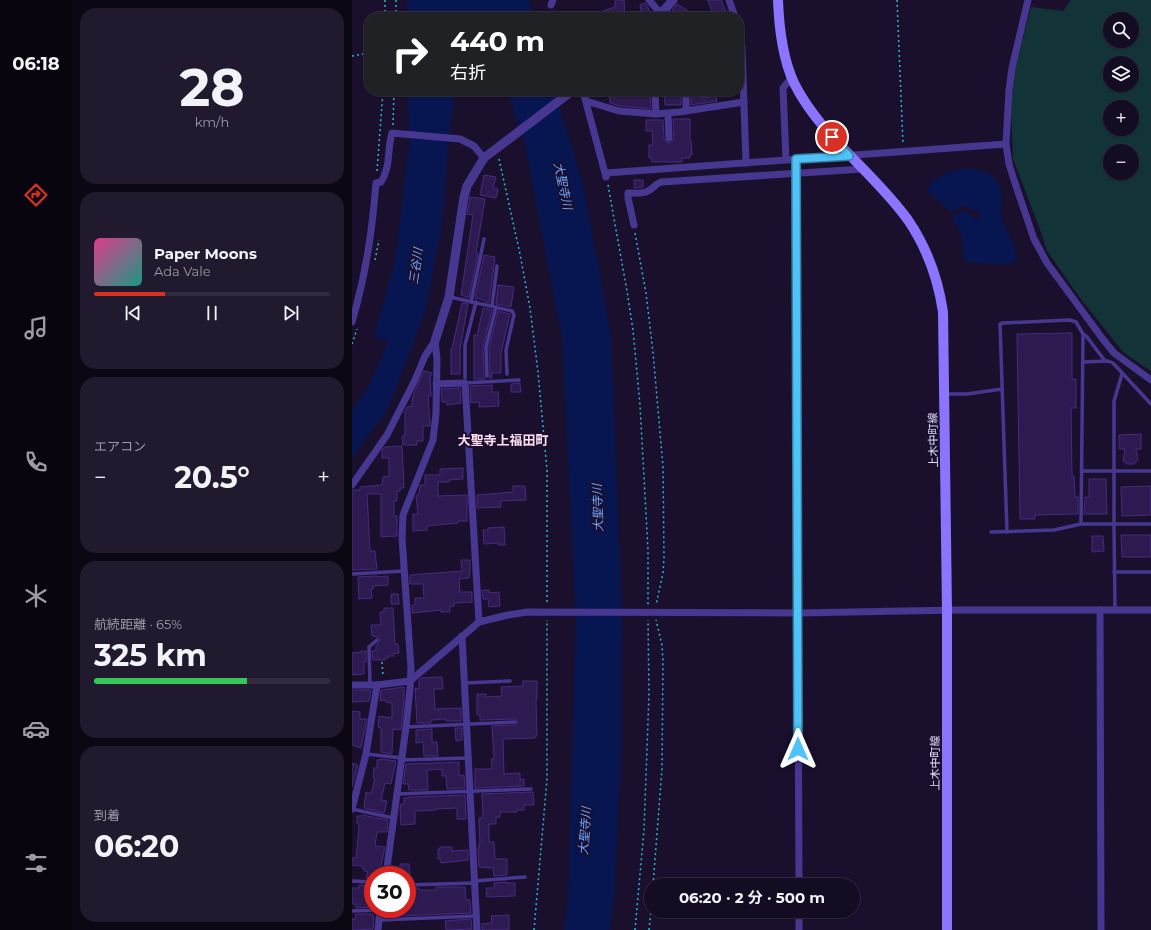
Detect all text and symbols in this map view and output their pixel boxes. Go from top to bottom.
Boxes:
map controls [1103,12,1139,180]
button: search [1103,12,1139,48]
text: 440 m [450,24,545,58]
icon: right [384,28,436,80]
text: 06:18 [12,53,60,75]
text: 28 [179,56,245,119]
button: layers [1103,56,1139,92]
text: 右折 [450,62,486,84]
button: + [1103,100,1139,136]
text: km/h [195,114,229,130]
pin [815,120,849,154]
icon: arrive [821,126,843,148]
button: − [1103,144,1139,180]
water label: 大聖寺川 [551,161,576,213]
icon: directions [22,181,50,209]
text: Paper Moons [154,244,257,263]
water label: 三谷川 [406,245,426,285]
text: Ada Vale [154,263,211,279]
icon: previous [122,302,144,324]
icon: pause [201,302,223,324]
icon: next [280,302,302,324]
icon: music [22,314,50,342]
street label: 上木中町線 [926,412,940,468]
district label: 大聖寺上福田町 [457,432,549,448]
text: エアコン [94,438,146,454]
icon: phone [22,448,50,476]
text: 20.5° [174,459,250,496]
text: − [94,464,107,491]
text: + [317,464,330,491]
water label: 大聖寺川 [589,482,606,532]
icon: climate [22,582,50,610]
text: 航続距離 · 65% [94,616,182,632]
text: 325 km [94,637,207,674]
icon: car [22,715,50,743]
position arrow [777,728,819,770]
street label: 上木中町線 [928,736,942,791]
water label: 大聖寺川 [575,805,594,855]
text: 到着 [94,807,120,823]
text: 06:20 [94,828,179,865]
icon: filters [22,849,50,877]
speed limit sign: 30 [364,866,416,918]
text: 06:20 · 2 分 · 500 m [679,888,825,907]

